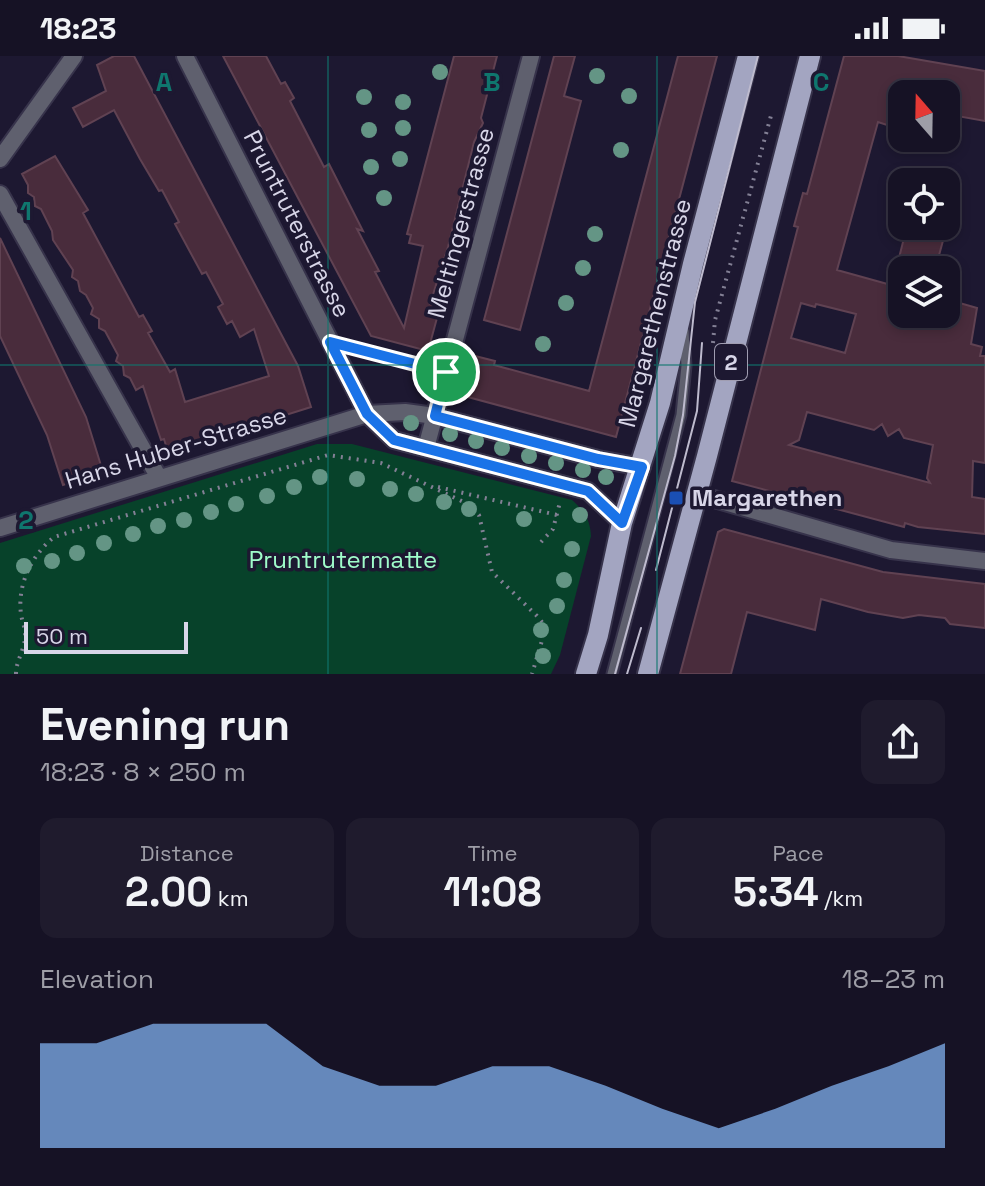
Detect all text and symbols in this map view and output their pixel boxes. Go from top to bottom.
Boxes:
text: 18:23 [40,9,117,48]
text: A [156,65,173,99]
text: B [483,65,501,99]
text: C [813,65,829,99]
north arrow [888,80,960,152]
map controls [888,80,960,328]
street label: Meltingerstrasse [420,124,501,322]
street label: Pruntruterstrasse [237,125,358,323]
button: locate [888,168,960,240]
text: 1 [20,194,32,228]
street label: Margarethenstrasse [611,195,698,430]
button: layers [888,256,960,328]
pin [412,338,480,406]
road number: 2 [715,344,747,380]
icon: arrive [424,350,468,394]
street label: Hans Huber-Strasse [61,399,290,496]
place label: Margarethen [692,482,842,513]
marker: Margarethen [667,489,685,507]
text: 2 [18,503,34,537]
park label: Pruntrutermatte [249,544,437,575]
scale bar [24,618,188,654]
text: 50 m [36,622,88,650]
text: Evening run [40,697,290,753]
button: share [861,700,945,784]
text: 18:23 · 8 × 250 m [40,755,246,789]
text: Distance [140,839,234,867]
text: Time [467,839,518,867]
text: Pace [772,839,824,867]
text: 2.00 [125,867,212,918]
text: 11:08 [443,867,541,918]
text: 5:34 [733,867,819,918]
text: km [212,884,249,912]
text: /km [819,884,863,912]
text: Elevation [40,962,154,996]
text: 18–23 m [842,962,945,996]

